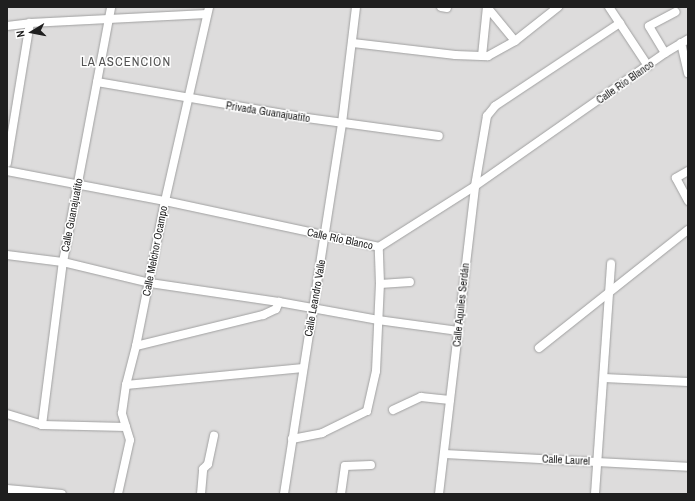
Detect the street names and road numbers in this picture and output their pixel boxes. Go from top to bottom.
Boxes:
street label: Calle Río Blanco [594,57,656,107]
street label: Privada Guanajuatito [225,99,311,125]
street label: Calle Guanajuatito [58,177,86,253]
street label: Calle Melchor Ocampo [140,205,170,297]
street label: Calle Río Blanco [306,226,374,252]
street label: Calle Leandro Valle [302,258,328,338]
street label: Calle Aquiles Serdán [450,262,472,348]
street label: Calle Laurel [542,452,590,468]

